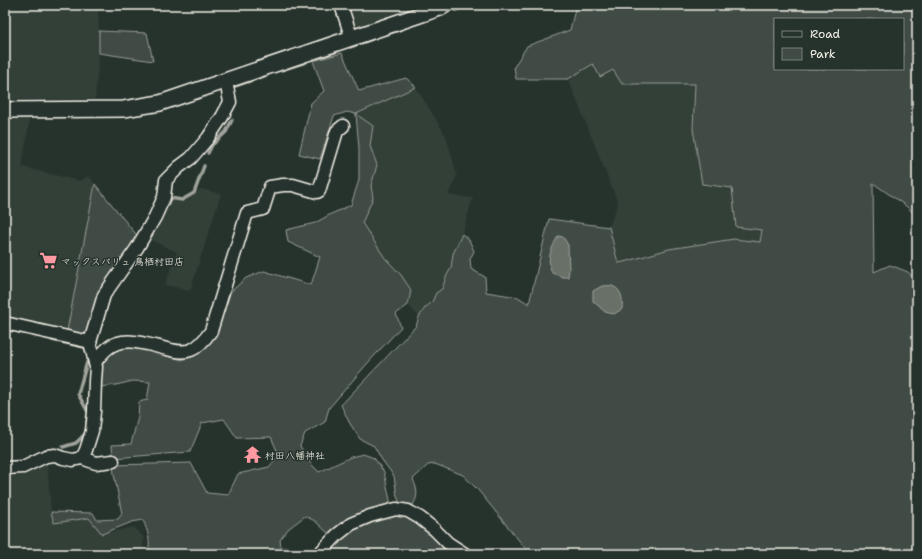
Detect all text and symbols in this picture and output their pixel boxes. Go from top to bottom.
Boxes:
legend [774,18,904,70]
text: Road [810,26,841,42]
text: Park [810,46,836,62]
supermarket icon: マックスバリュ 鳥栖村田店 [38,251,58,271]
place label: マックスバリュ 鳥栖村田店 [61,255,184,268]
temple icon: 村田八幡神社 [242,445,262,465]
place label: 村田八幡神社 [265,449,325,462]

